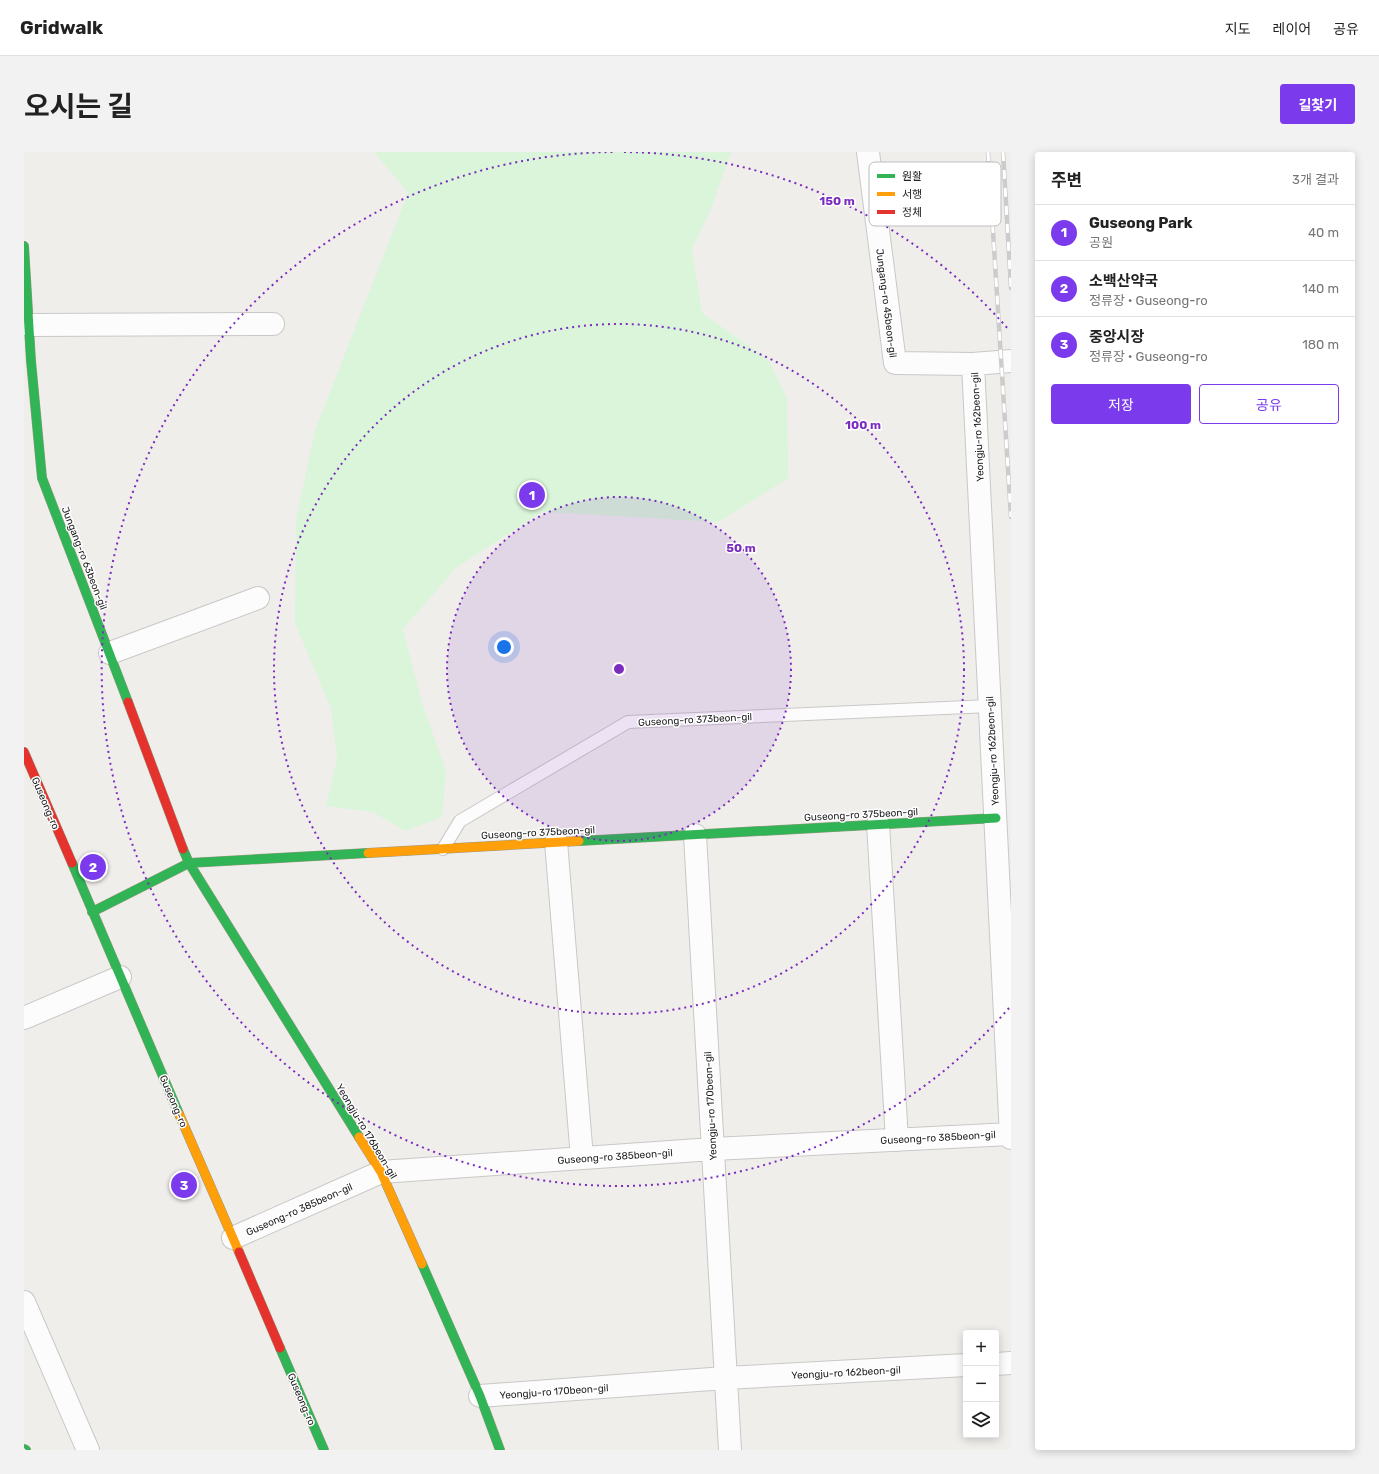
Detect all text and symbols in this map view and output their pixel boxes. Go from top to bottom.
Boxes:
text: Gridwalk [20,16,103,39]
text: 지도 [1225,21,1251,38]
text: 레이어 [1273,21,1311,38]
text: 공유 [1333,21,1359,38]
button: 길찾기 [1280,84,1355,124]
text: 오시는 길 [24,90,133,123]
legend [869,162,1001,226]
text: 원활 [902,170,922,183]
text: 주변 [1051,170,1082,190]
text: 3개 결과 [1292,172,1339,187]
text: 서행 [902,188,922,201]
text: 150 m [819,194,855,208]
text: 정체 [902,206,922,219]
text: Guseong Park [1089,214,1193,232]
text: 1 [1061,225,1067,240]
text: 40 m [1308,225,1339,240]
text: 공원 [1089,235,1113,250]
street label: Jungang-ro 45beon-gil [873,248,899,358]
text: 소백산약국 [1089,272,1158,290]
text: 2 [1060,281,1068,296]
text: 140 m [1302,281,1339,296]
text: 정류장 · Guseong-ro [1089,293,1208,308]
text: 중앙시장 [1089,328,1144,346]
text: 3 [1060,337,1068,352]
text: 180 m [1302,337,1339,352]
text: 정류장 · Guseong-ro [1089,349,1208,364]
street label: Yeongju-ro 162beon-gil [969,372,987,482]
button: 저장 [1051,384,1191,424]
button: 공유 [1199,384,1339,424]
text: 100 m [845,418,881,432]
pin: 1 [519,480,545,510]
street label: Jungang-ro 63beon-gil [59,505,109,612]
text: 50 m [726,541,756,555]
your location [494,637,514,657]
centre of rings [612,662,626,676]
street label: Yeongju-ro 162beon-gil [984,696,1002,806]
street label: Guseong-ro 373beon-gil [638,711,752,729]
street label: Guseong-ro [29,775,62,832]
street label: Guseong-ro 375beon-gil [804,806,918,824]
street label: Guseong-ro 375beon-gil [481,824,595,842]
pin: 2 [80,852,106,882]
street label: Yeongju-ro 170beon-gil [702,1051,720,1161]
street label: Guseong-ro [157,1073,190,1130]
street label: Yeongju-ro 176beon-gil [333,1082,399,1181]
street label: Guseong-ro 385beon-gil [880,1129,996,1147]
street label: Guseong-ro 385beon-gil [557,1147,673,1167]
pin: 3 [171,1170,197,1200]
street label: Guseong-ro 385beon-gil [244,1181,355,1239]
map controls [963,1330,999,1438]
button: + [963,1330,999,1366]
street label: Yeongju-ro 162beon-gil [791,1364,901,1382]
button: − [963,1366,999,1402]
street label: Guseong-ro [285,1371,318,1428]
street label: Yeongju-ro 170beon-gil [499,1382,609,1402]
button: layers [963,1402,999,1438]

